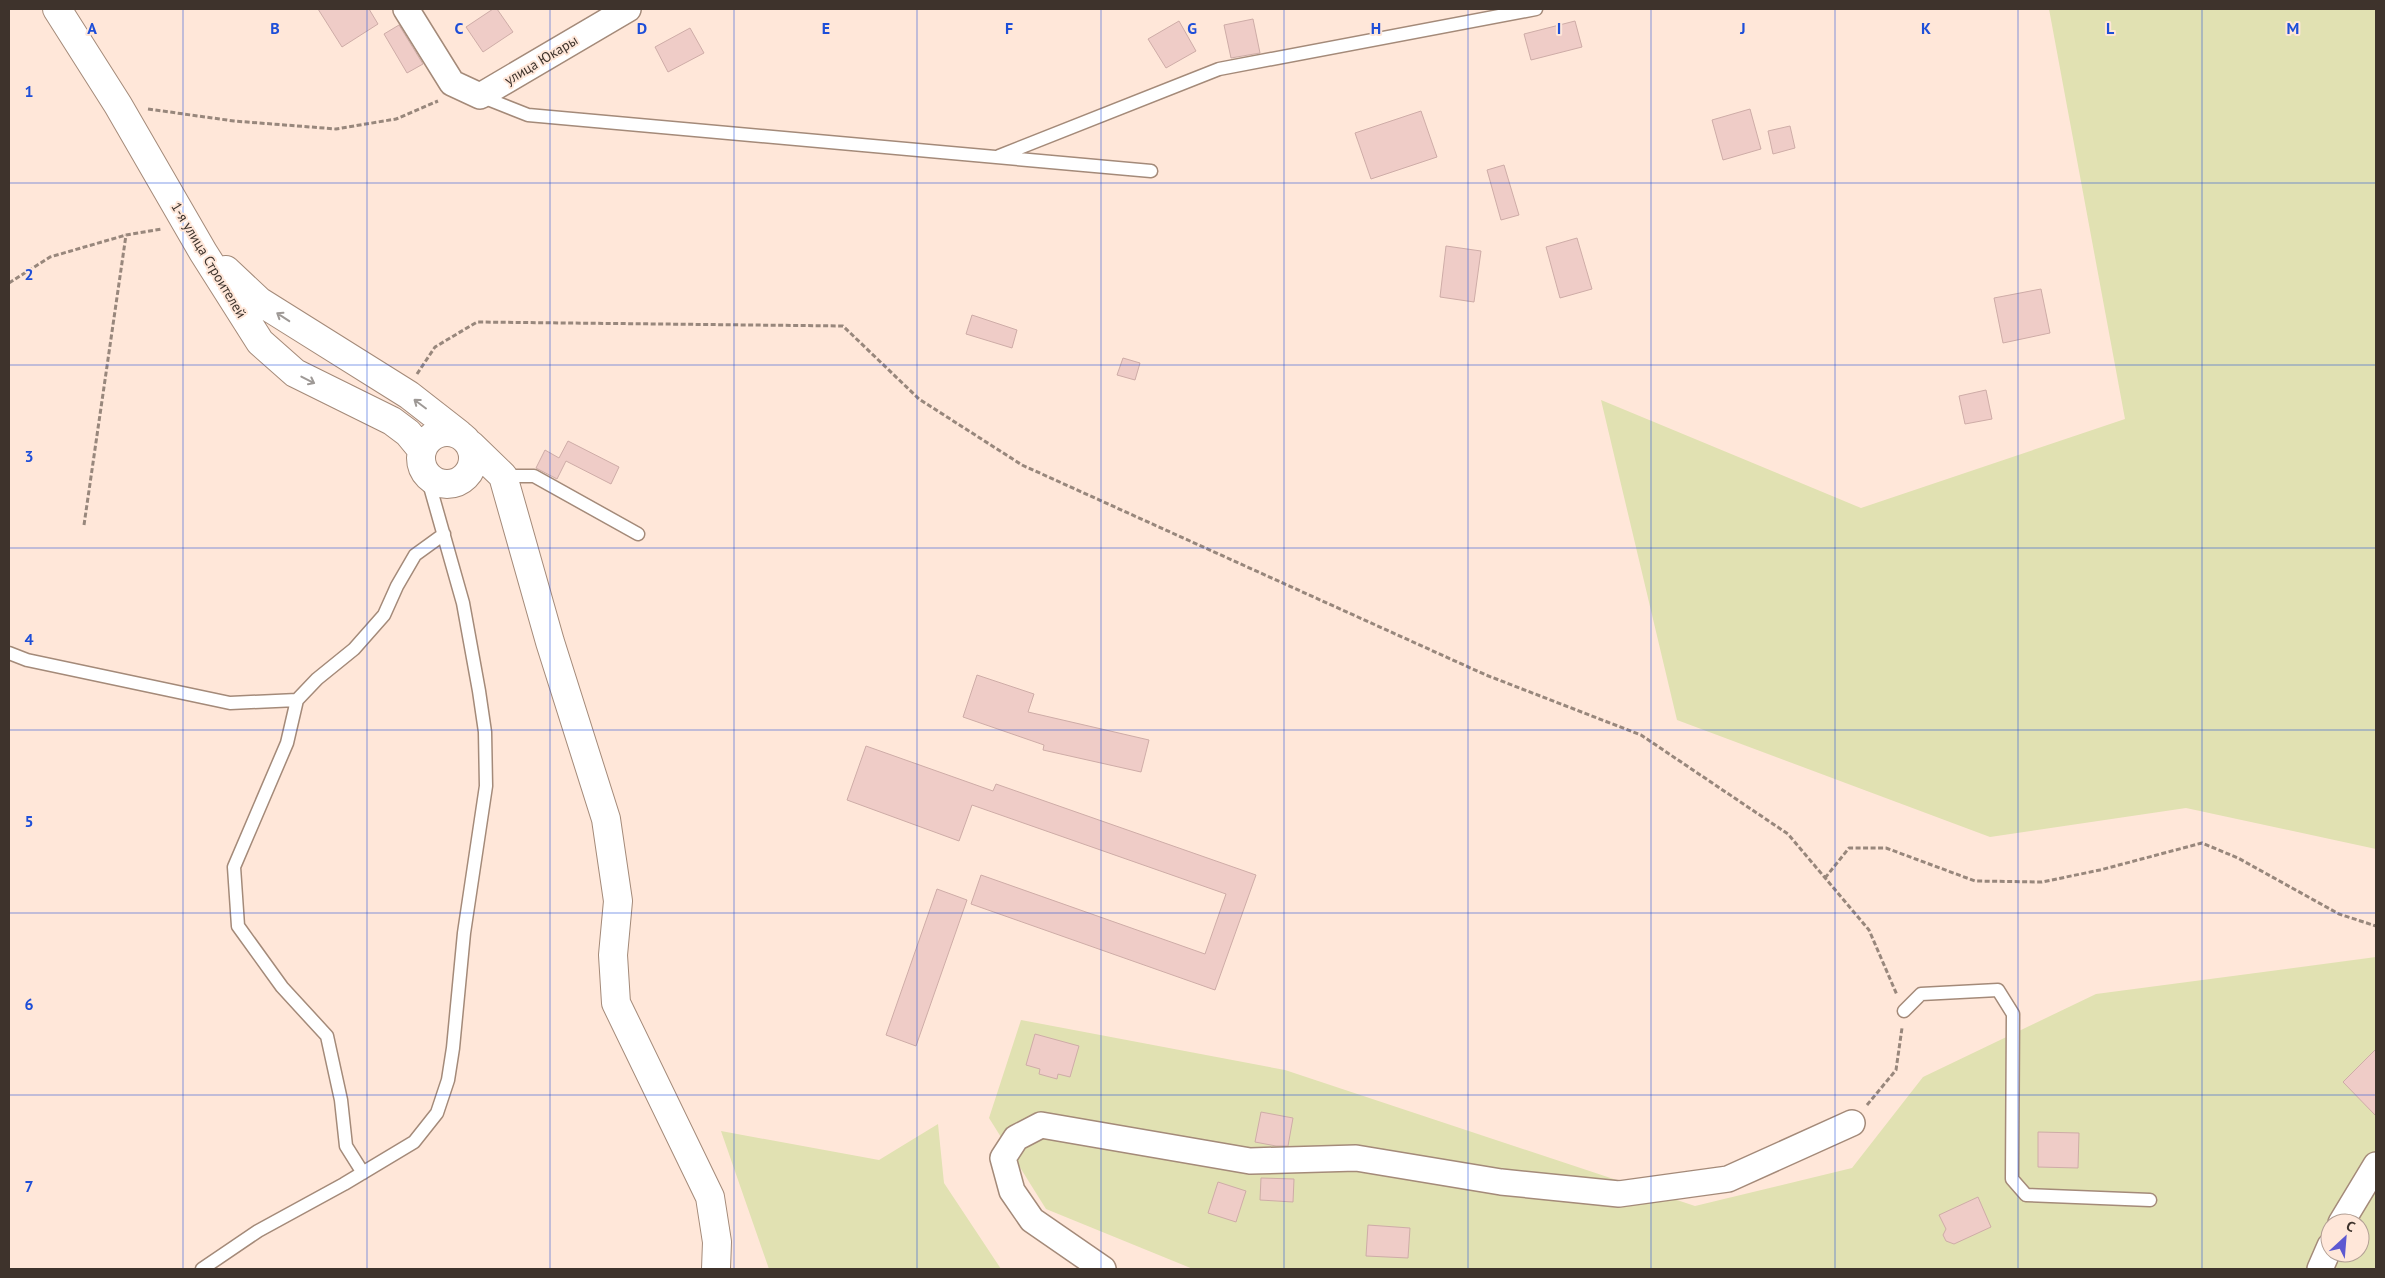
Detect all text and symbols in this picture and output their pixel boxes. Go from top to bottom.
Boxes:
text: A [87,18,97,38]
text: B [270,18,280,38]
text: C [455,18,464,38]
text: D [637,18,647,38]
text: E [822,18,830,38]
text: F [1005,18,1013,38]
text: G [1187,18,1197,38]
text: H [1371,18,1381,38]
text: I [1557,18,1561,38]
text: J [1739,18,1746,38]
text: K [1921,18,1931,38]
text: L [2106,18,2115,38]
text: M [2287,18,2299,38]
street label: улица Юкары [501,31,581,89]
text: 1 [24,81,34,101]
street label: 1-я улица Строителей [167,199,251,321]
text: 2 [24,264,34,284]
one-way arrow [276,311,290,322]
one-way arrow [300,376,315,385]
one-way arrow [413,399,427,409]
text: 3 [24,446,34,466]
text: 4 [24,629,34,649]
text: 5 [24,811,34,831]
text: 6 [24,994,34,1014]
text: 7 [24,1176,34,1196]
north arrow [2320,1213,2370,1263]
text: С [2343,1217,2358,1236]

